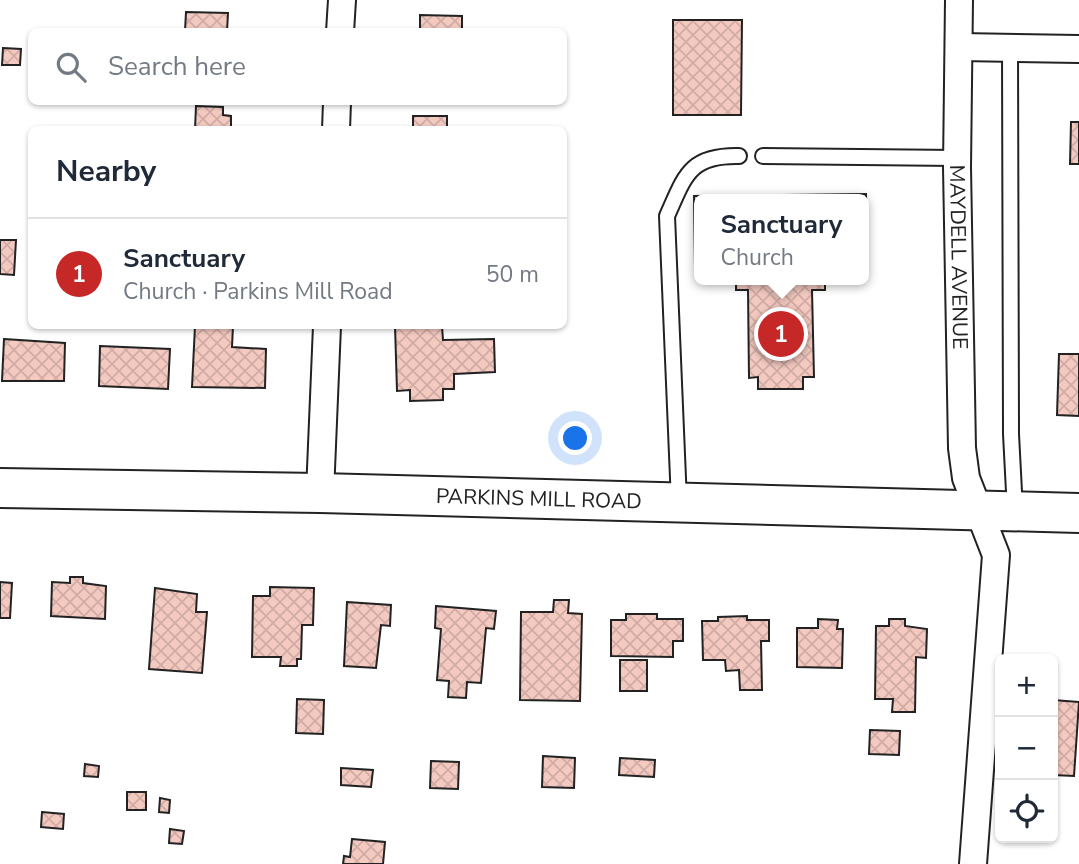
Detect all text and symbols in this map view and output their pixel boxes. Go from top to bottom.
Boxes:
search box [28,28,567,105]
icon: search [52,48,90,86]
text: Search here [108,49,246,84]
text: Nearby [56,151,156,192]
street label: MAYDELL AVENUE [943,164,974,350]
popup [694,194,869,285]
text: Sanctuary [720,207,843,242]
text: Sanctuary [123,241,245,276]
text: Church [720,242,794,273]
text: 1 [72,259,86,290]
text: 50 m [486,259,539,290]
text: Church · Parkins Mill Road [123,276,393,307]
pin: 1 [758,308,804,360]
your location [558,421,592,455]
street label: PARKINS MILL ROAD [436,482,642,515]
map controls [995,654,1058,843]
button: + [995,654,1058,717]
button: − [995,717,1058,780]
button: locate [995,780,1058,843]

